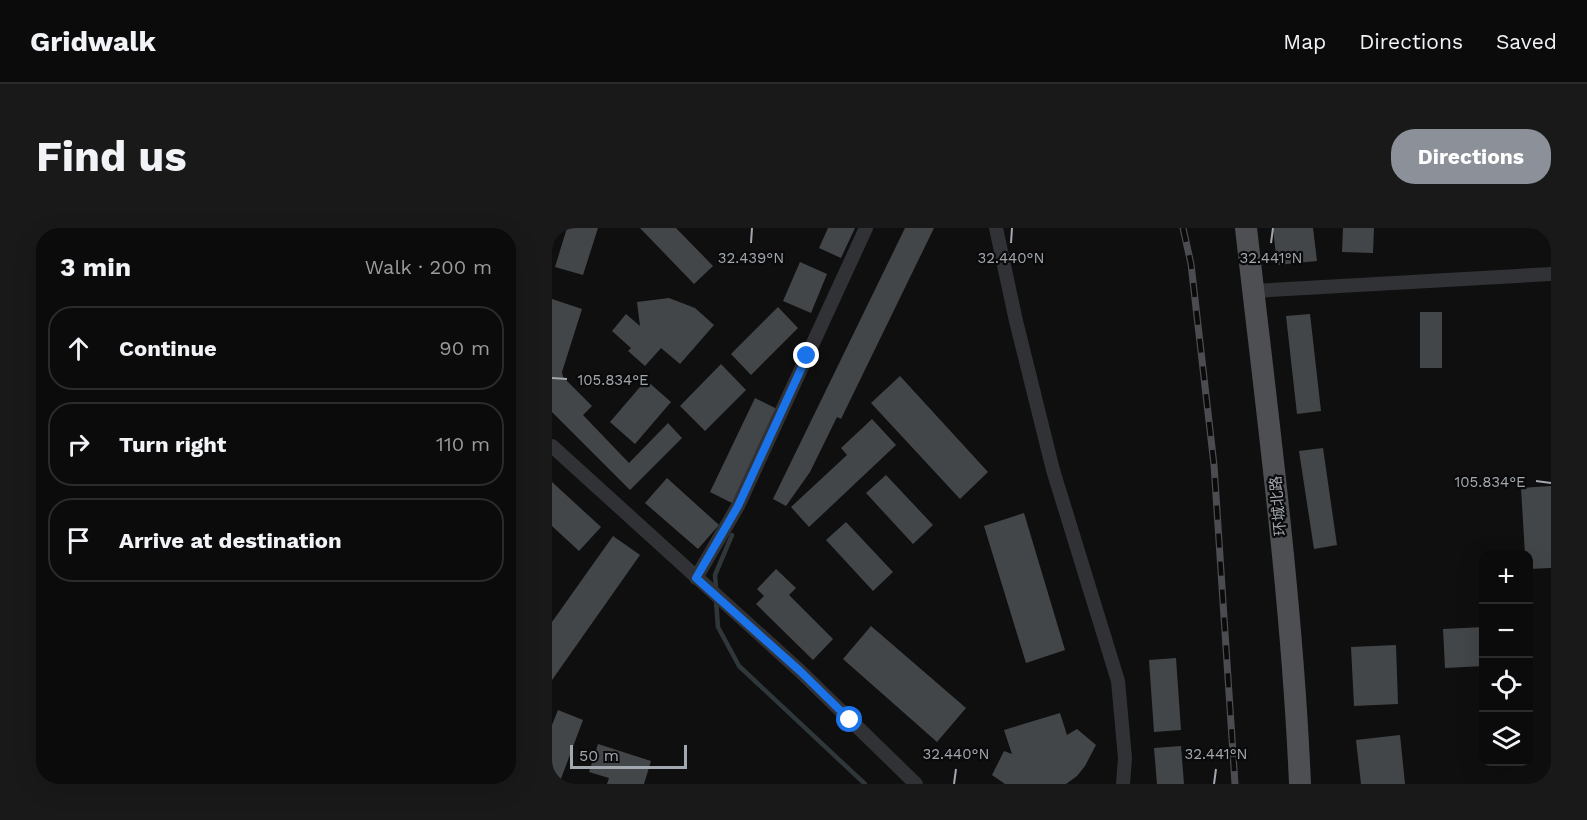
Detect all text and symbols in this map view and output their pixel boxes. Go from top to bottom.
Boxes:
text: Gridwalk [30,25,156,58]
text: Map [1283,29,1326,54]
text: Directions [1359,29,1463,54]
text: Saved [1496,29,1557,54]
button: Directions [1391,129,1551,184]
text: Find us [36,132,187,181]
text: 32.439°N [718,249,784,267]
text: 32.440°N [978,249,1044,267]
text: 32.441°N [1239,249,1303,267]
text: 3 min [60,252,131,282]
text: Walk · 200 m [365,255,492,279]
icon: ahead [62,332,95,365]
text: Continue [119,336,217,361]
text: 90 m [439,336,490,360]
route end [793,342,819,368]
text: 105.834°E [577,371,649,389]
icon: right [62,428,95,461]
text: Turn right [119,432,226,457]
text: 110 m [436,432,490,456]
text: 105.834°E [1454,473,1526,491]
street label: 环城北路 [1266,475,1290,537]
icon: arrive [62,524,95,557]
text: Arrive at destination [119,528,342,553]
map controls [1479,550,1533,766]
button: + [1479,550,1533,604]
button: − [1479,604,1533,658]
button: locate [1479,658,1533,712]
route start [836,706,862,732]
button: layers [1479,712,1533,766]
scale bar [570,742,687,770]
text: 32.440°N [923,745,989,763]
text: 32.441°N [1184,745,1248,763]
text: 50 m [579,746,619,765]

